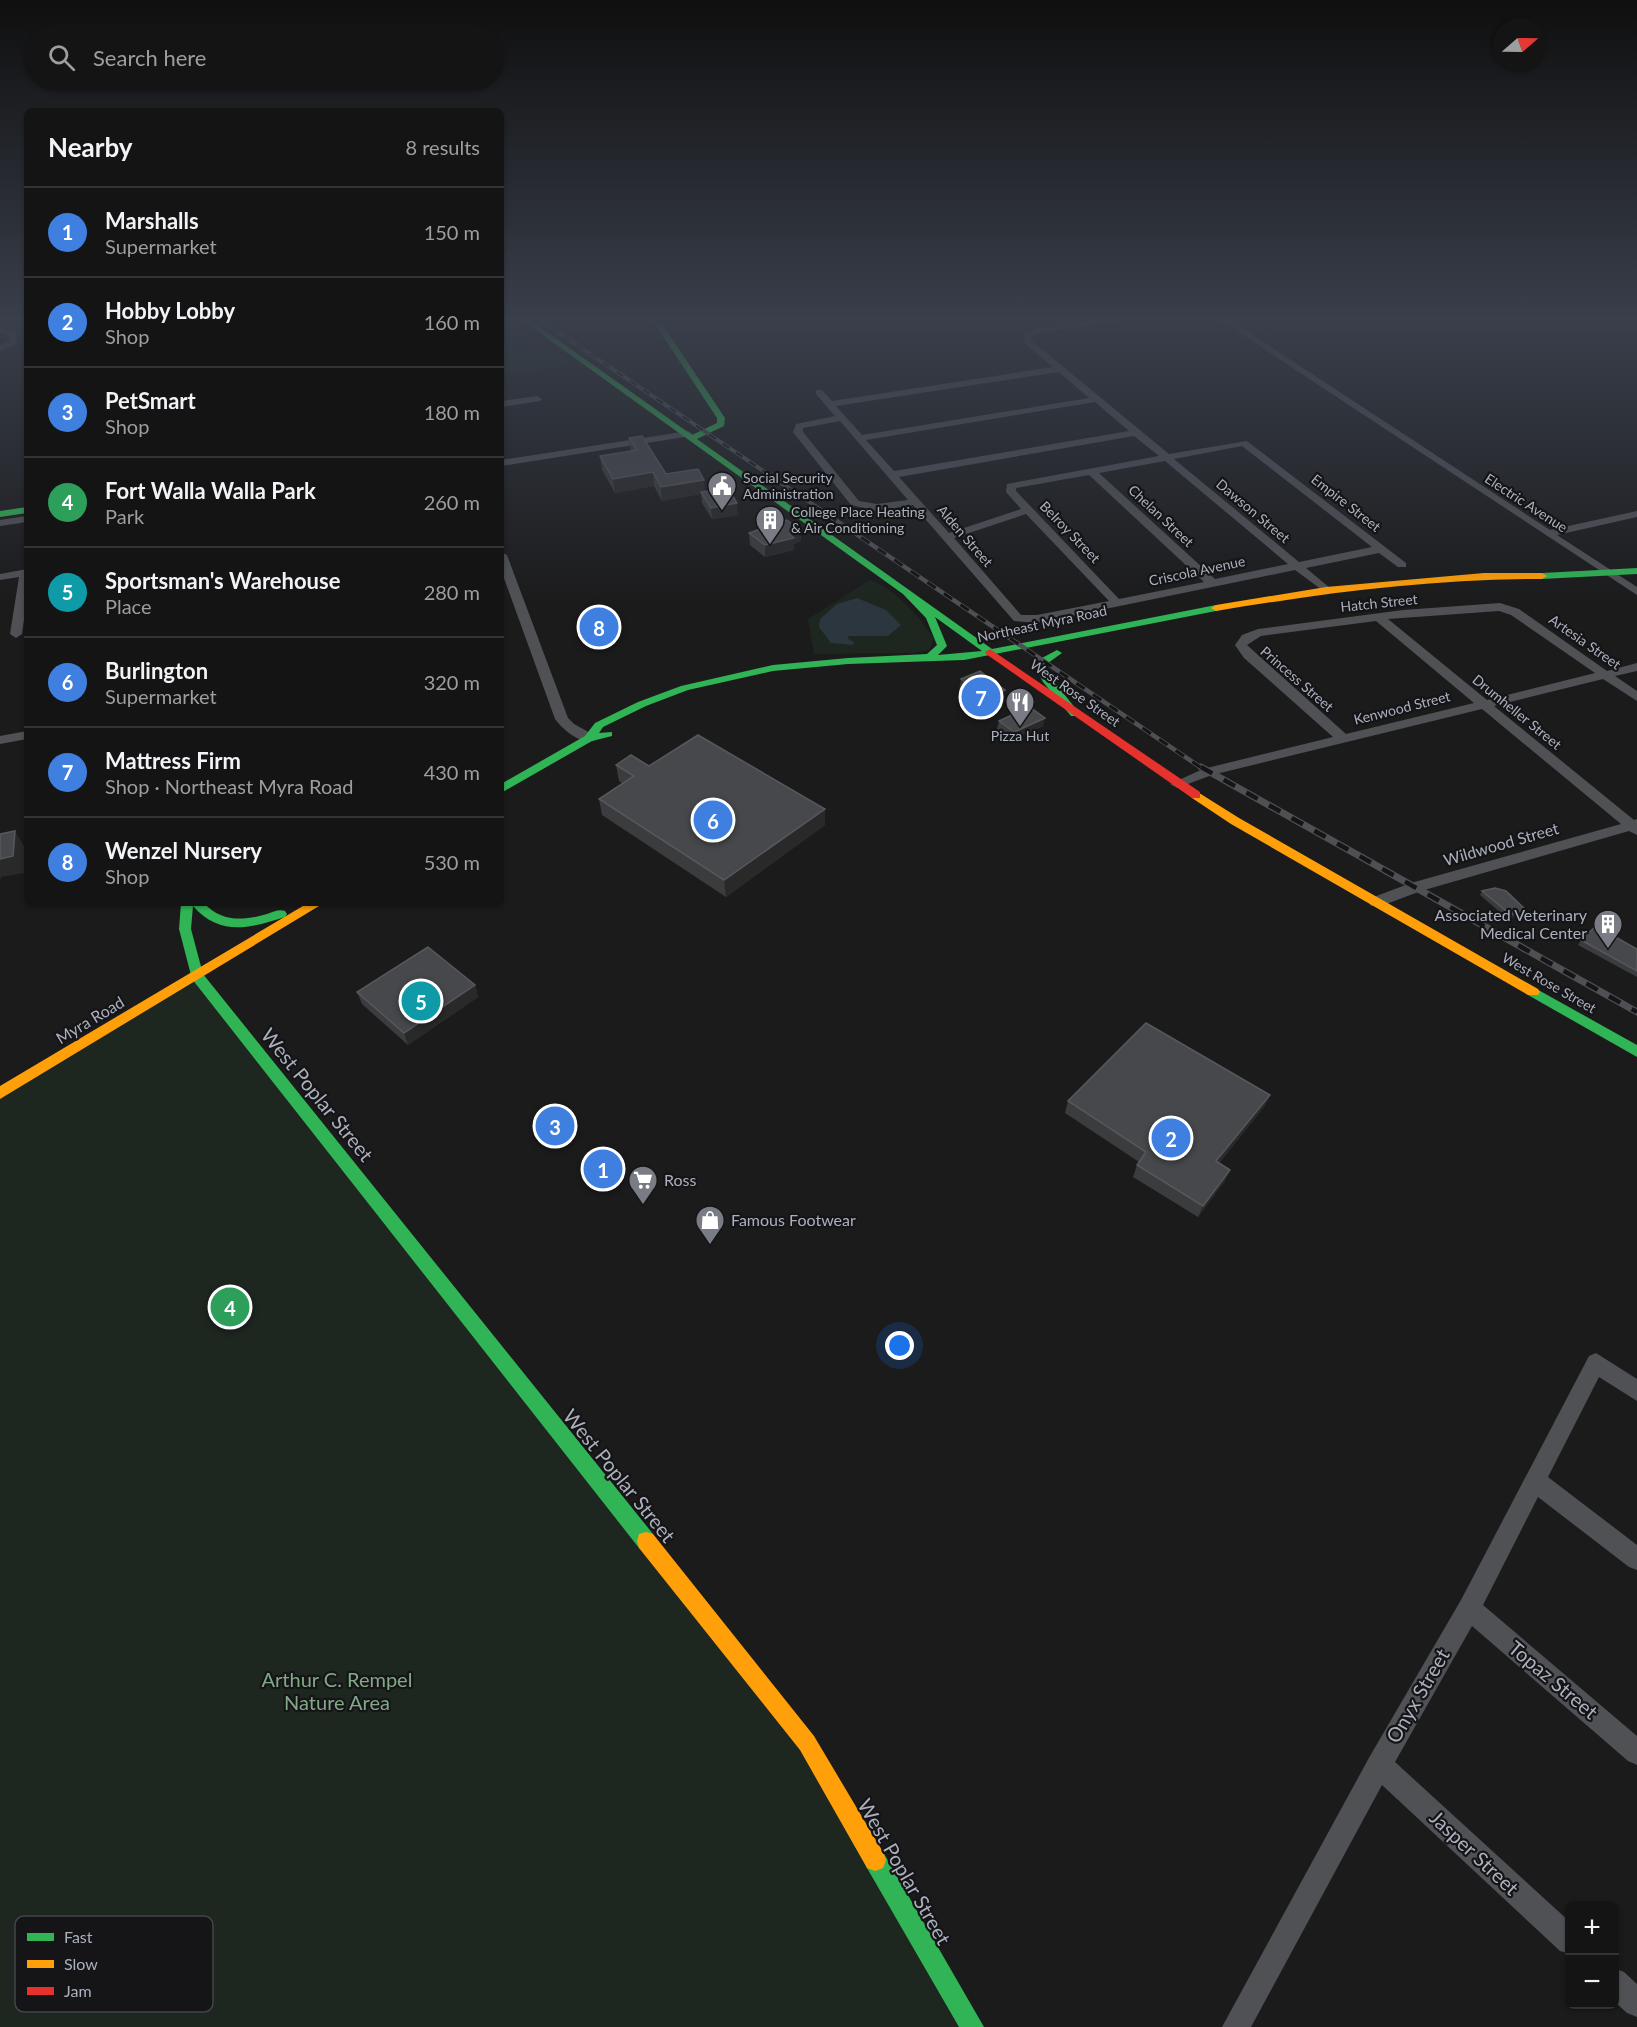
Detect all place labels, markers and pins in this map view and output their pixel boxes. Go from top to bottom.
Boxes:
place label: Social Security Administration [743,469,834,502]
public building icon: Social Security Administration [706,470,738,512]
place label: College Place Heating & Air Conditioning [791,503,925,536]
building icon: College Place Heating & Air Conditioning [754,504,786,546]
pin: 8 [580,604,618,650]
pin: 7 [962,674,1000,720]
restaurant icon: Pizza Hut [1004,686,1036,728]
place label: Pizza Hut [991,727,1049,744]
pin: 6 [694,798,732,842]
place label: Associated Veterinary Medical Center [1435,905,1588,942]
building icon: Associated Veterinary Medical Center [1592,908,1624,950]
pin: 5 [402,978,440,1024]
pin: 3 [536,1104,574,1148]
pin: 2 [1152,1116,1190,1160]
pin: 1 [584,1146,622,1192]
supermarket icon: Ross [627,1164,659,1206]
place label: Ross [664,1170,697,1189]
shop icon: Famous Footwear [694,1204,726,1246]
place label: Famous Footwear [731,1210,856,1229]
pin: 4 [210,1284,250,1330]

